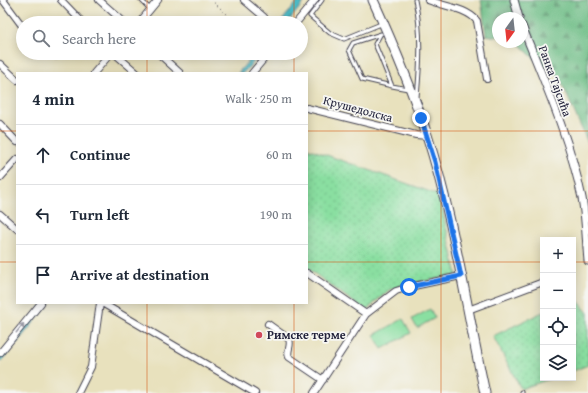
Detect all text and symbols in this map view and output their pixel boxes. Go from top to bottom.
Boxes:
north arrow [492,12,528,48]
search box [16,16,308,60]
icon: search [30,27,52,49]
text: Search here [62,28,136,49]
street label: Ранка Тајсића [535,43,576,119]
text: 4 min [32,86,74,111]
text: Walk · 250 m [225,89,292,108]
street label: Крушедолска [322,91,395,126]
route end [412,109,430,127]
icon: ahead [32,144,54,166]
text: Continue [70,144,131,165]
text: 60 m [266,145,292,164]
icon: left [32,204,54,226]
text: Turn left [70,204,129,225]
text: 190 m [260,205,292,224]
map controls [540,237,576,381]
button: + [540,237,576,273]
icon: arrive [32,264,54,286]
text: Arrive at destination [70,264,209,285]
button: − [540,273,576,309]
route start [400,278,418,296]
button: locate [540,309,576,345]
one-way arrow [16,323,25,333]
place label: Римске терме [267,326,346,343]
marker: Римске терме [254,330,264,340]
button: layers [540,345,576,381]

